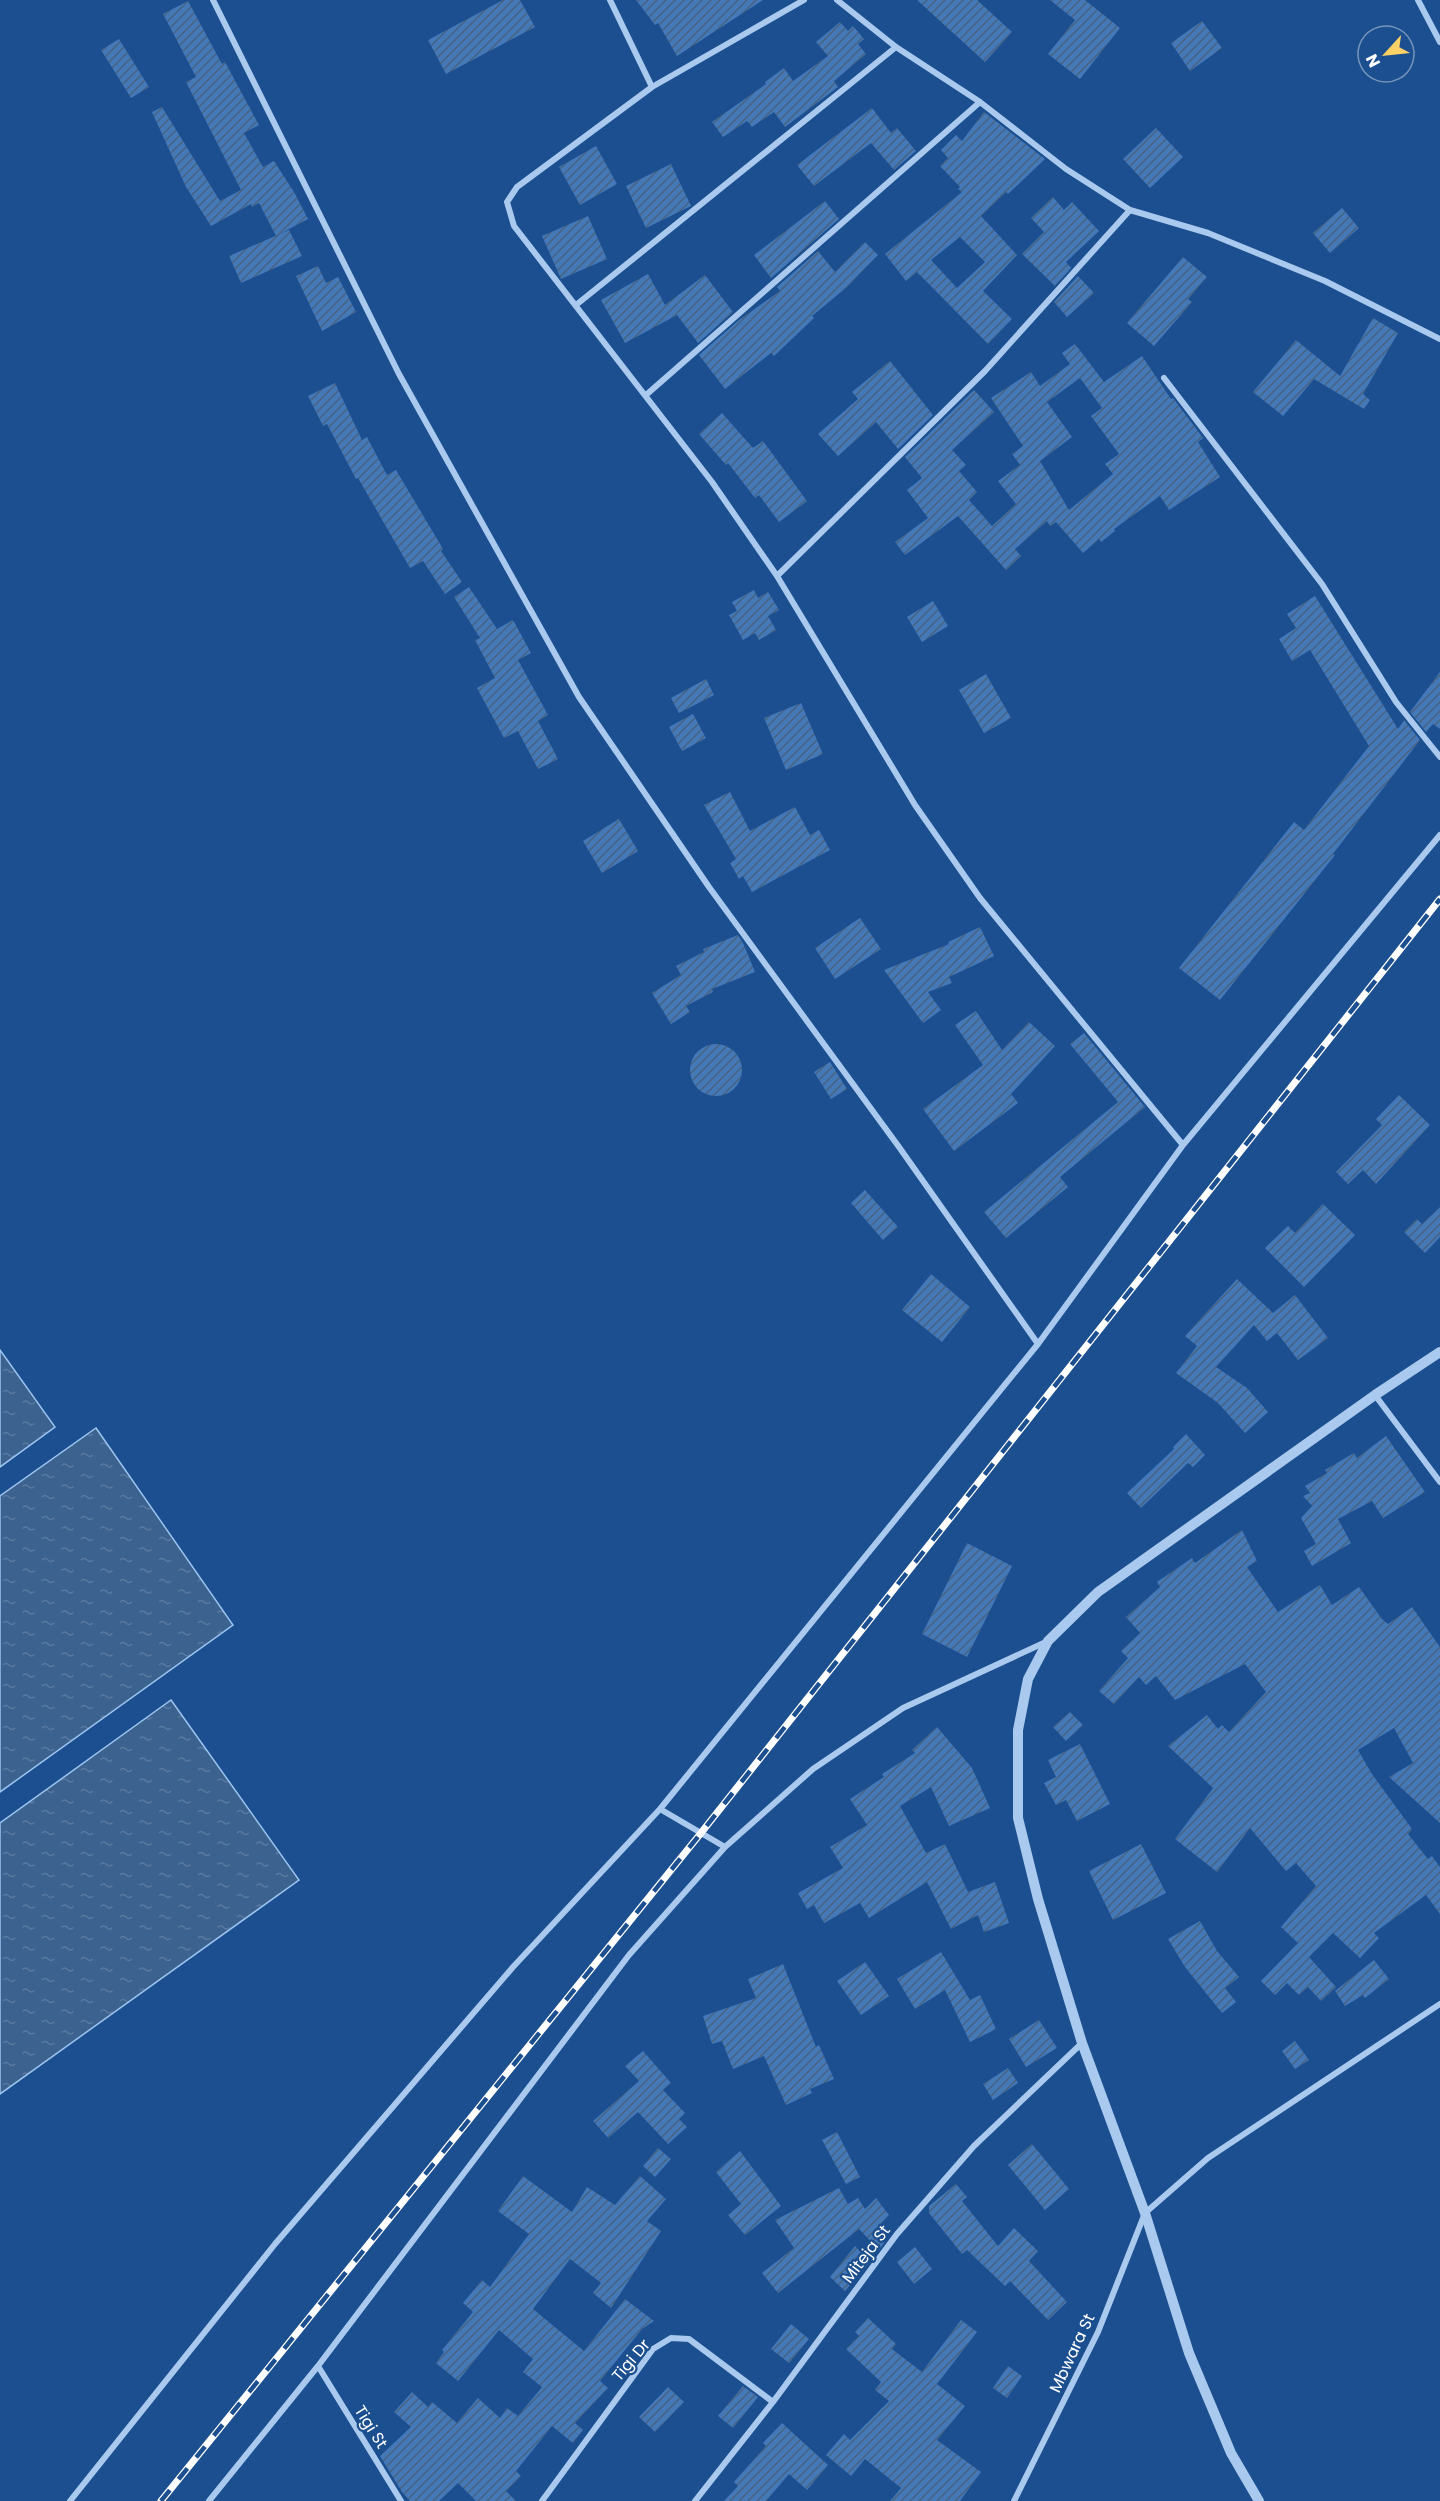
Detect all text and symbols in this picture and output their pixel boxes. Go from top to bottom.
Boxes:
north arrow [1356,24,1416,84]
text: N [1360,50,1386,71]
street label: Miteja St [836,2220,896,2288]
street label: Mbwara St [1044,2310,1100,2396]
street label: Tigi Dr [606,2334,656,2386]
street label: Tigi St [349,2401,393,2453]

